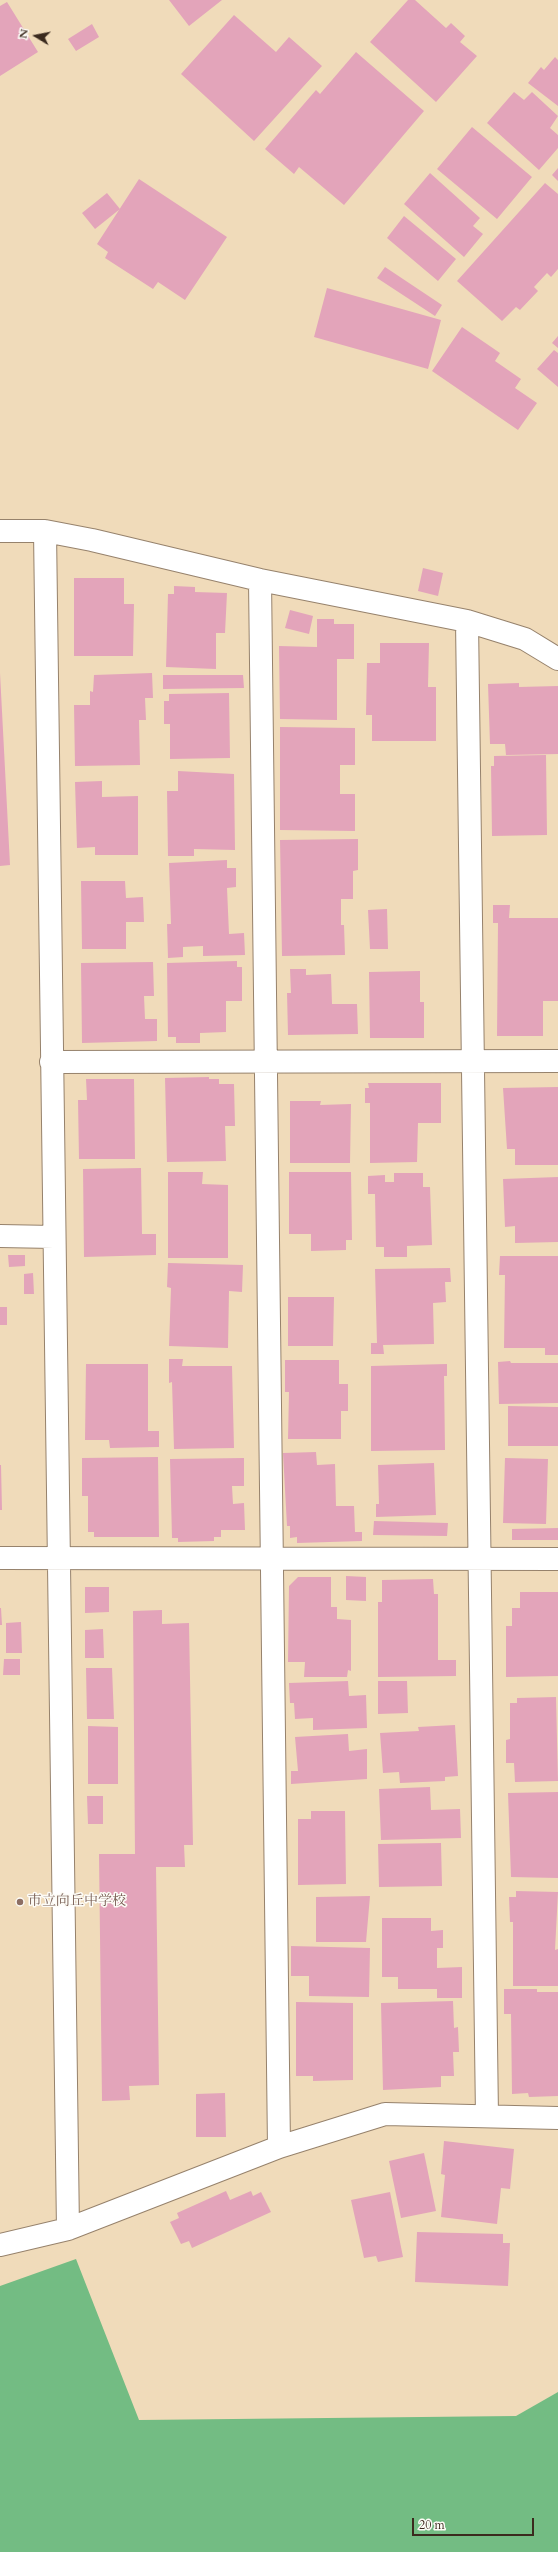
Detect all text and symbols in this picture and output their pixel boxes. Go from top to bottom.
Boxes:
north arrow [16,16,56,56]
text: N [15,28,32,40]
place label: 市立向丘中学校 [28,1894,126,1910]
marker: 市立向丘中学校 [15,1897,25,1907]
scale bar [414,2510,536,2536]
text: 20 m [419,2517,445,2533]

